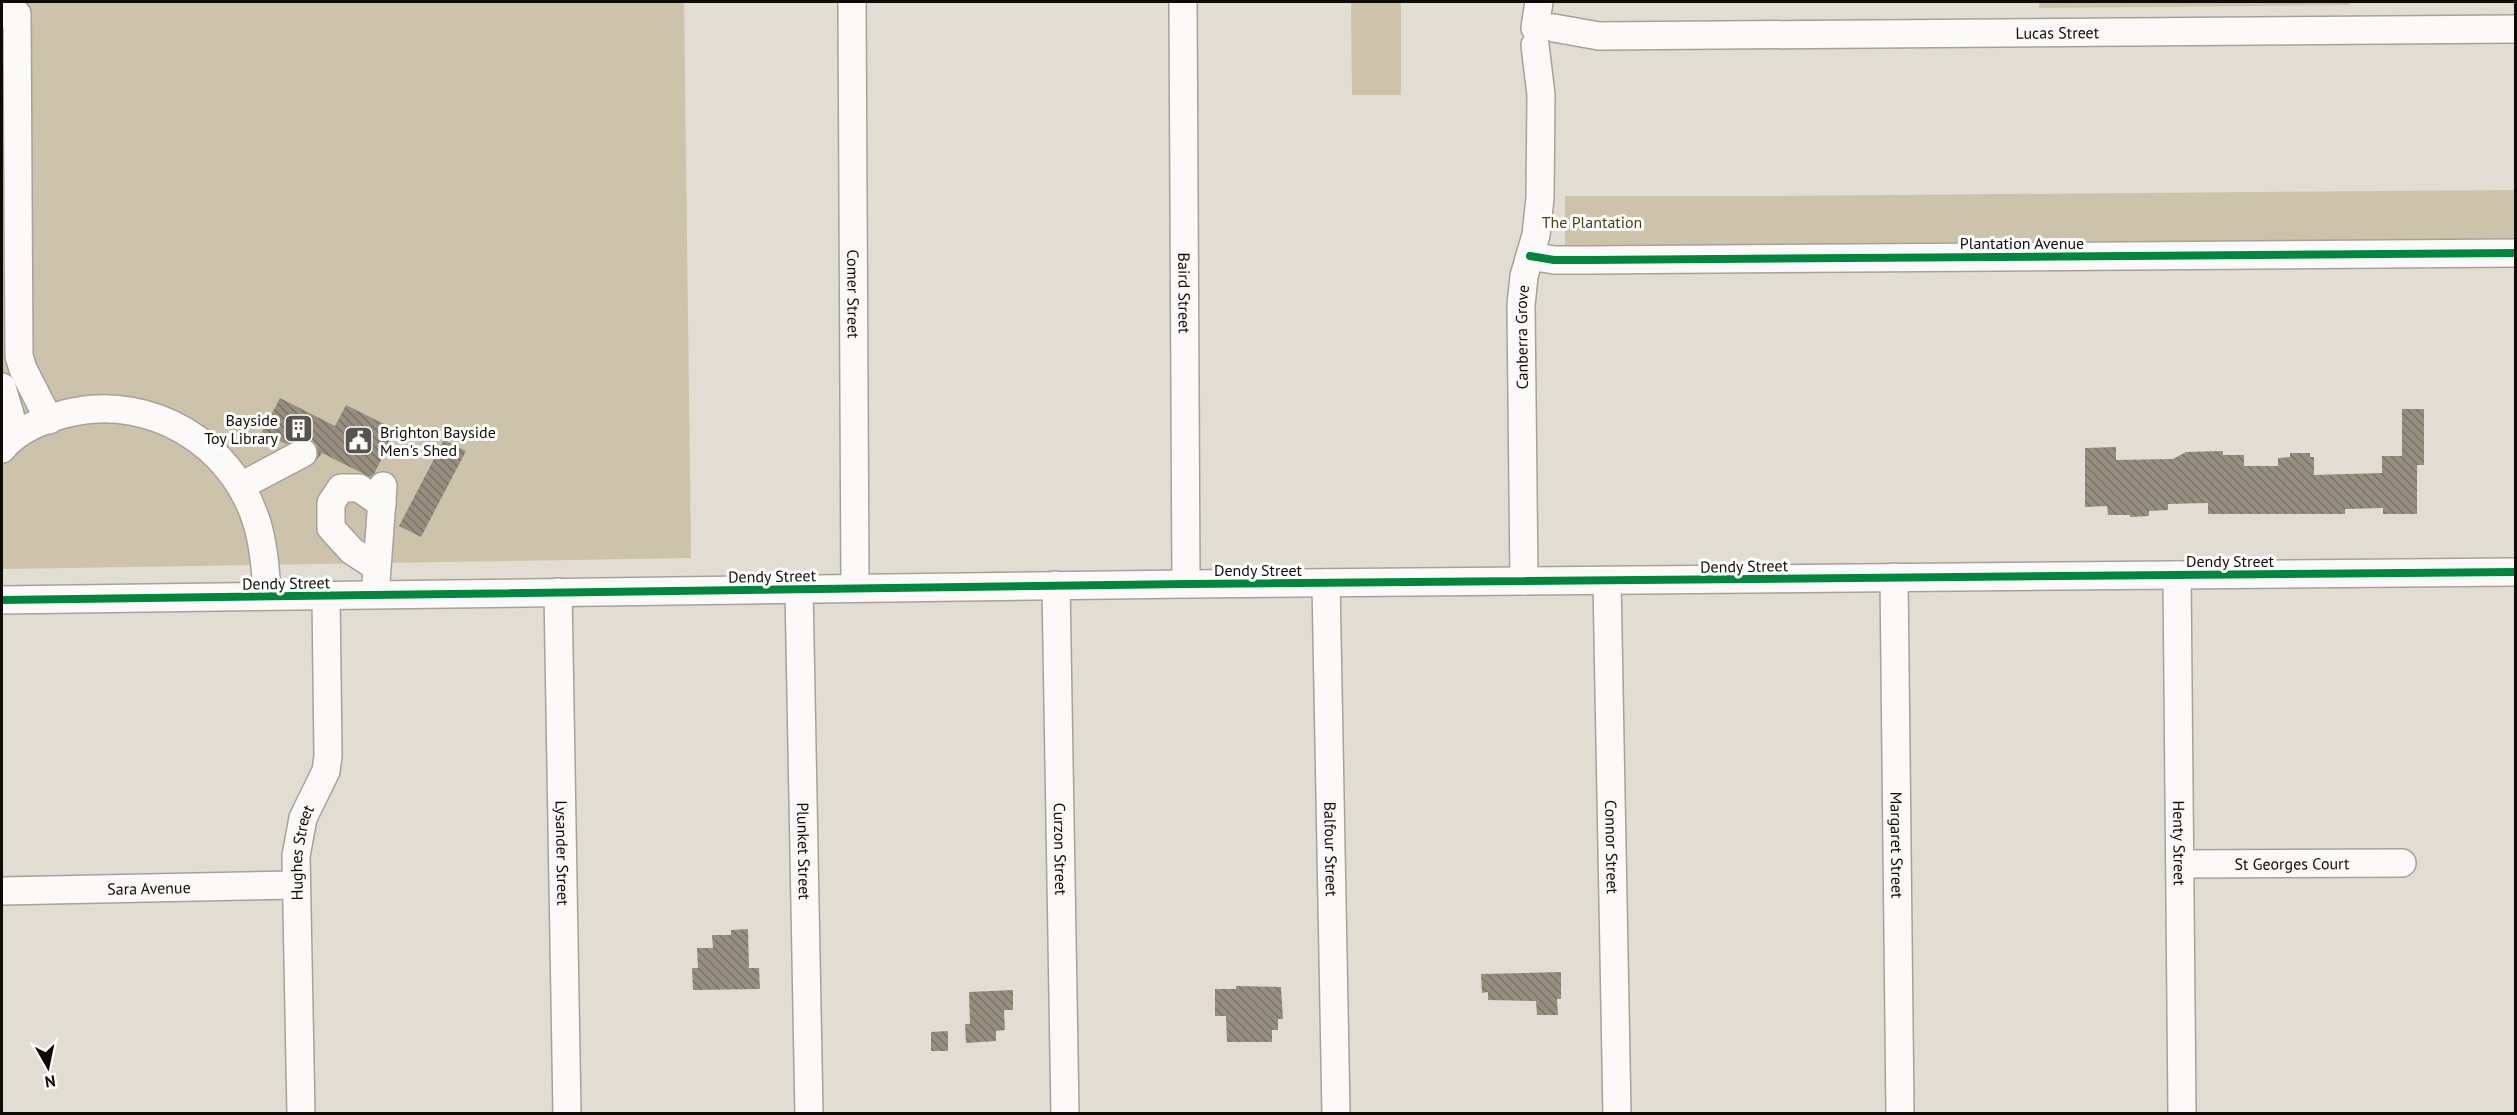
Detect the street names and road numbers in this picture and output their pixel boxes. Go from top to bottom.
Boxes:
street label: Lucas Street [2015,22,2100,43]
street label: Plantation Avenue [1960,233,2084,253]
street label: Comer Street [843,249,864,339]
street label: Baird Street [1174,253,1195,334]
street label: Canberra Grove [1511,284,1533,390]
street label: Dendy Street [2186,551,2275,571]
street label: Dendy Street [1700,555,1789,577]
street label: Dendy Street [1214,560,1303,580]
street label: Dendy Street [728,565,817,587]
street label: Dendy Street [242,572,331,594]
street label: Margaret Street [1886,791,1908,899]
street label: Lysander Street [552,800,573,906]
street label: Connor Street [1601,800,1623,895]
street label: Henty Street [2169,800,2190,886]
street label: Hughes Street [286,801,318,901]
street label: Balfour Street [1320,801,1342,897]
street label: Plunket Street [793,802,815,900]
street label: Curzon Street [1050,803,1071,896]
street label: St Georges Court [2235,853,2350,874]
street label: Sara Avenue [107,877,191,899]

